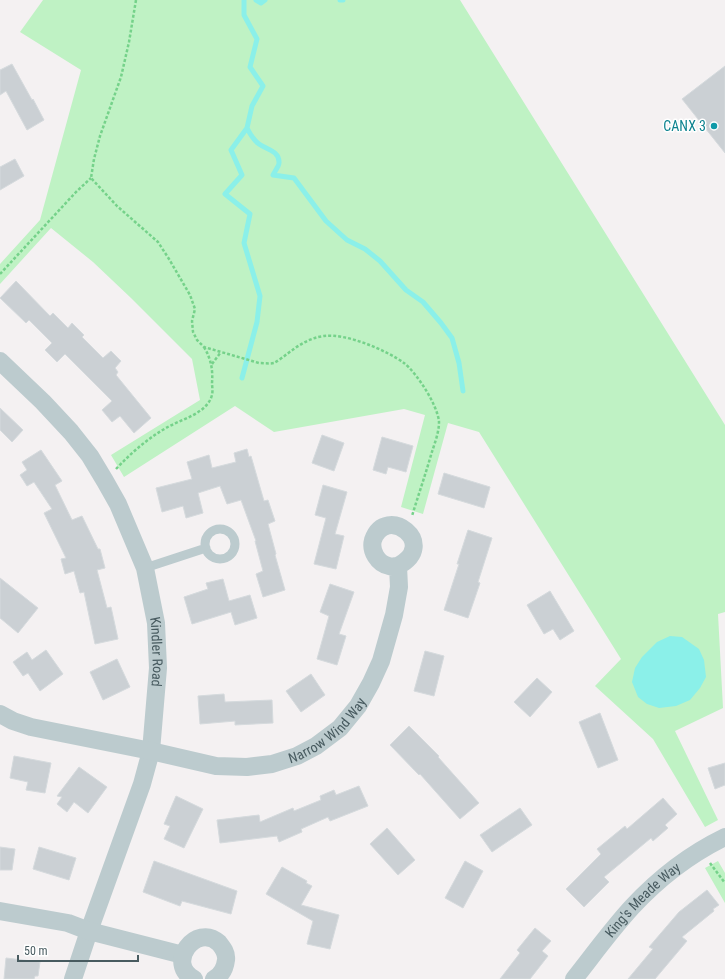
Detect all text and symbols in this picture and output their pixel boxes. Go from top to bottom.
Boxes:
place label: CANX 3 [663,118,706,134]
marker: CANX 3 [709,121,719,131]
street label: Kindler Road [147,615,166,687]
street label: Narrow Wind Way [286,695,369,766]
street label: King's Meade Way [602,859,683,940]
scale bar [18,937,138,963]
text: 50 m [24,944,48,958]

